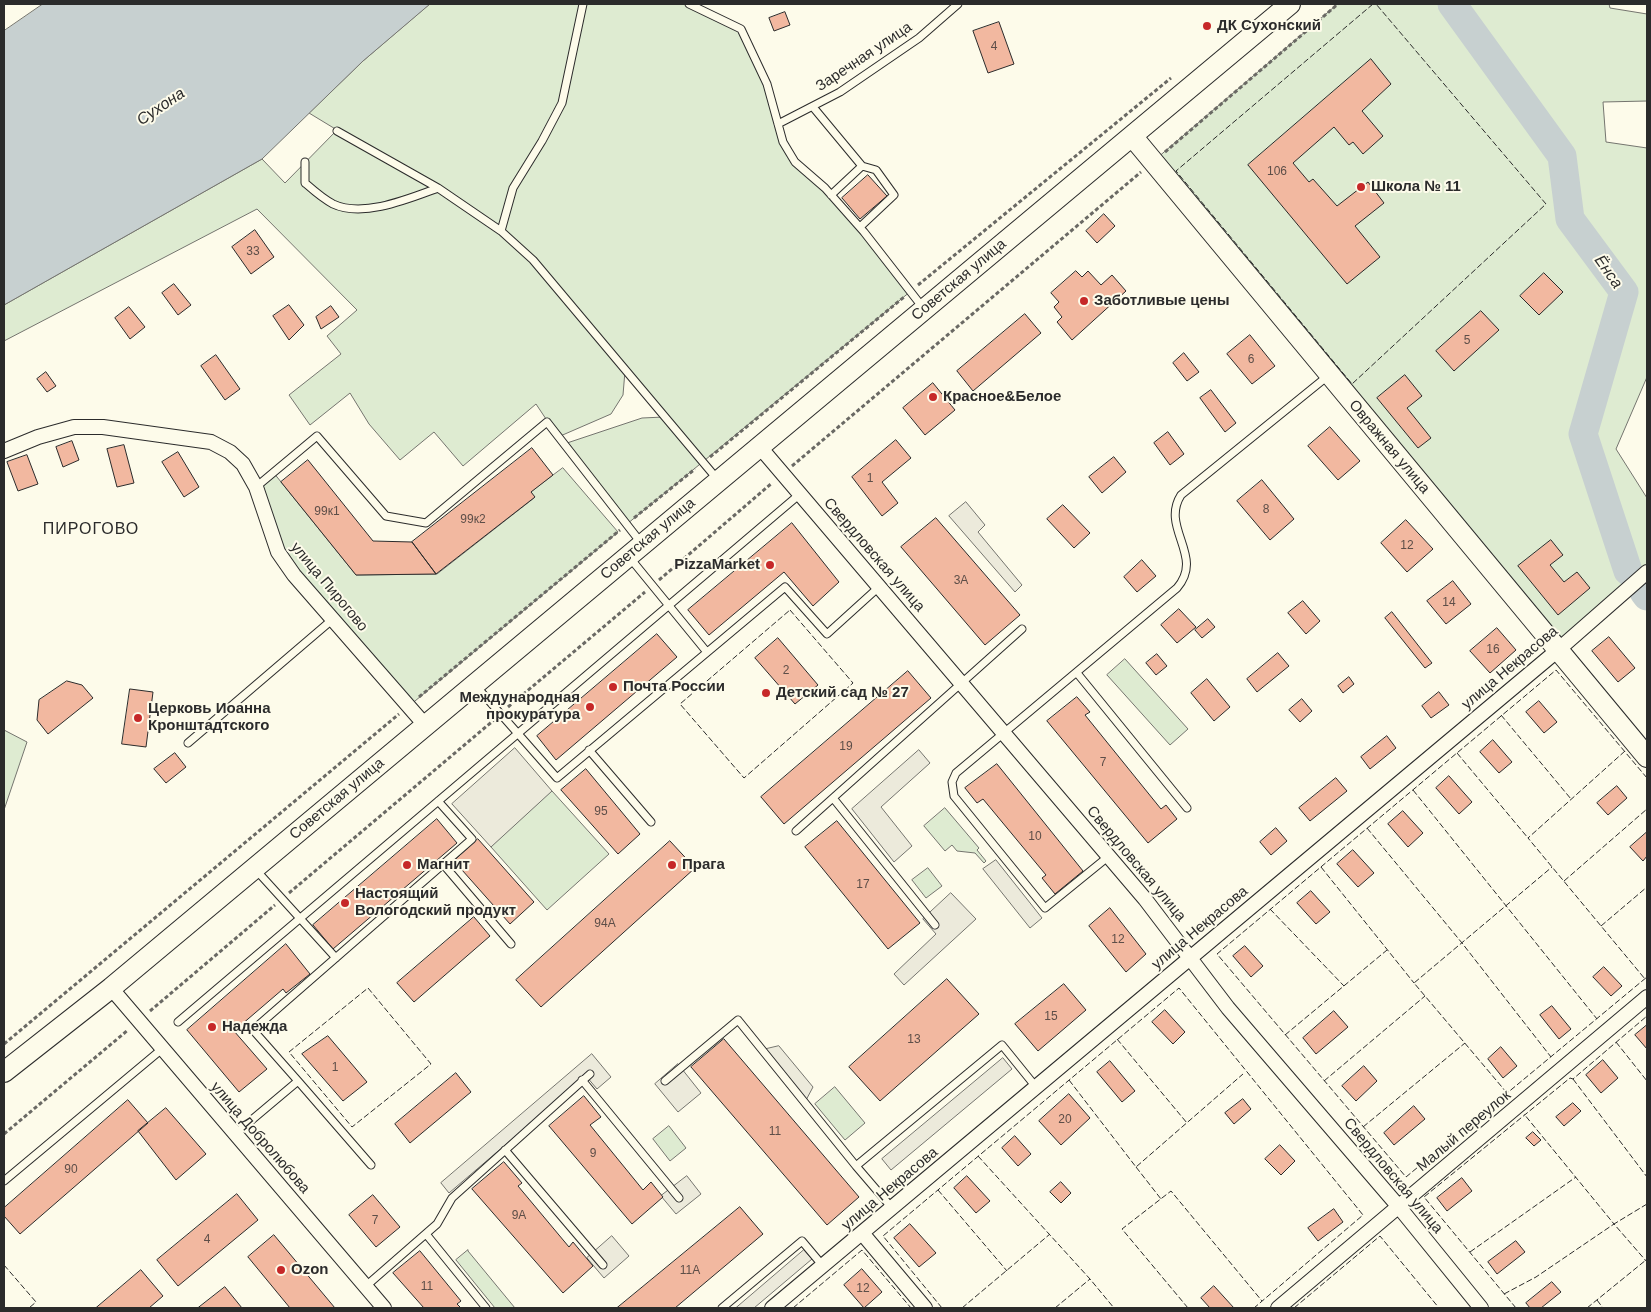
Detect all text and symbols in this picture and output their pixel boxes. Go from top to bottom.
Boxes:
place label: ДК Сухонский [1217,17,1321,35]
street label: Заречная улица [813,18,915,96]
marker: ДК Сухонский [1201,20,1213,32]
house number: 4 [991,40,997,54]
water label: Сухона [133,84,189,130]
house number: 106 [1267,165,1287,179]
place label: Школа № 11 [1371,178,1461,196]
marker: Школа № 11 [1355,181,1367,193]
street label: Советская улица [908,235,1010,325]
house number: 33 [246,245,260,259]
water label: Ёнса [1590,252,1626,292]
place label: Заботливые цены [1094,292,1230,310]
marker: Заботливые цены [1078,295,1090,307]
house number: 5 [1464,334,1470,348]
house number: 6 [1248,353,1254,367]
place label: Красное&Белое [943,388,1061,406]
marker: Красное&Белое [927,391,939,403]
street label: Овражная улица [1345,397,1433,497]
house number: 1 [867,472,873,486]
street label: Советская улица [597,494,699,584]
street label: Свердловская улица [820,494,928,616]
house number: 8 [1263,503,1269,517]
house number: 99к1 [314,505,340,519]
house number: 99к2 [460,513,486,527]
district label: ПИРОГОВО [42,520,140,540]
street label: улица Пирогово [286,539,372,635]
house number: 12 [1400,539,1414,553]
place label: PizzaMarket [674,556,760,574]
marker: PizzaMarket [764,559,776,571]
house number: 3А [954,574,968,588]
house number: 14 [1442,596,1456,610]
street label: улица Некрасова [1458,623,1562,713]
house number: 16 [1486,643,1500,657]
house number: 2 [783,664,789,678]
place label: Почта России [623,678,725,696]
marker: Почта России [607,681,619,693]
place label: Детский сад № 27 [776,684,909,702]
marker: Детский сад № 27 [760,687,772,699]
place label: Международная прокуратура [459,689,580,724]
place label: Церковь Иоанна Кронштадтского [148,700,270,735]
marker: Международная прокуратура [584,701,596,713]
marker: Церковь Иоанна Кронштадтского [132,712,144,724]
house number: 19 [839,740,853,754]
street label: Советская улица [286,754,388,844]
house number: 7 [1100,756,1106,770]
street label: Свердловская улица [1082,803,1190,925]
house number: 95 [594,805,608,819]
house number: 10 [1028,830,1042,844]
place label: Магнит [417,856,470,874]
place label: Прага [682,856,725,874]
marker: Магнит [401,859,413,871]
marker: Прага [666,859,678,871]
house number: 17 [856,878,870,892]
street label: улица Некрасова [1148,883,1252,973]
place label: Настоящий Вологодский продукт [355,885,516,920]
marker: Настоящий Вологодский продукт [339,897,351,909]
house number: 94А [594,917,616,931]
house number: 12 [1111,933,1125,947]
house number: 15 [1044,1010,1058,1024]
place label: Надежда [222,1018,287,1036]
marker: Надежда [206,1021,218,1033]
house number: 13 [907,1033,921,1047]
house number: 1 [332,1061,338,1075]
street label: улица Добролюбова [207,1078,313,1198]
street label: Малый переулок [1413,1086,1515,1176]
house number: 20 [1058,1113,1072,1127]
street label: Свердловская улица [1339,1115,1447,1237]
house number: 11 [769,1125,781,1139]
street label: улица Некрасова [838,1144,942,1234]
house number: 9 [590,1147,596,1161]
house number: 90 [64,1163,78,1177]
house number: 9А [512,1209,526,1223]
house number: 7 [372,1214,378,1228]
house number: 4 [204,1233,210,1247]
place label: Ozon [291,1261,328,1279]
marker: Ozon [275,1264,287,1276]
house number: 11А [680,1264,700,1278]
house number: 11 [421,1280,433,1294]
house number: 12 [856,1282,870,1296]

